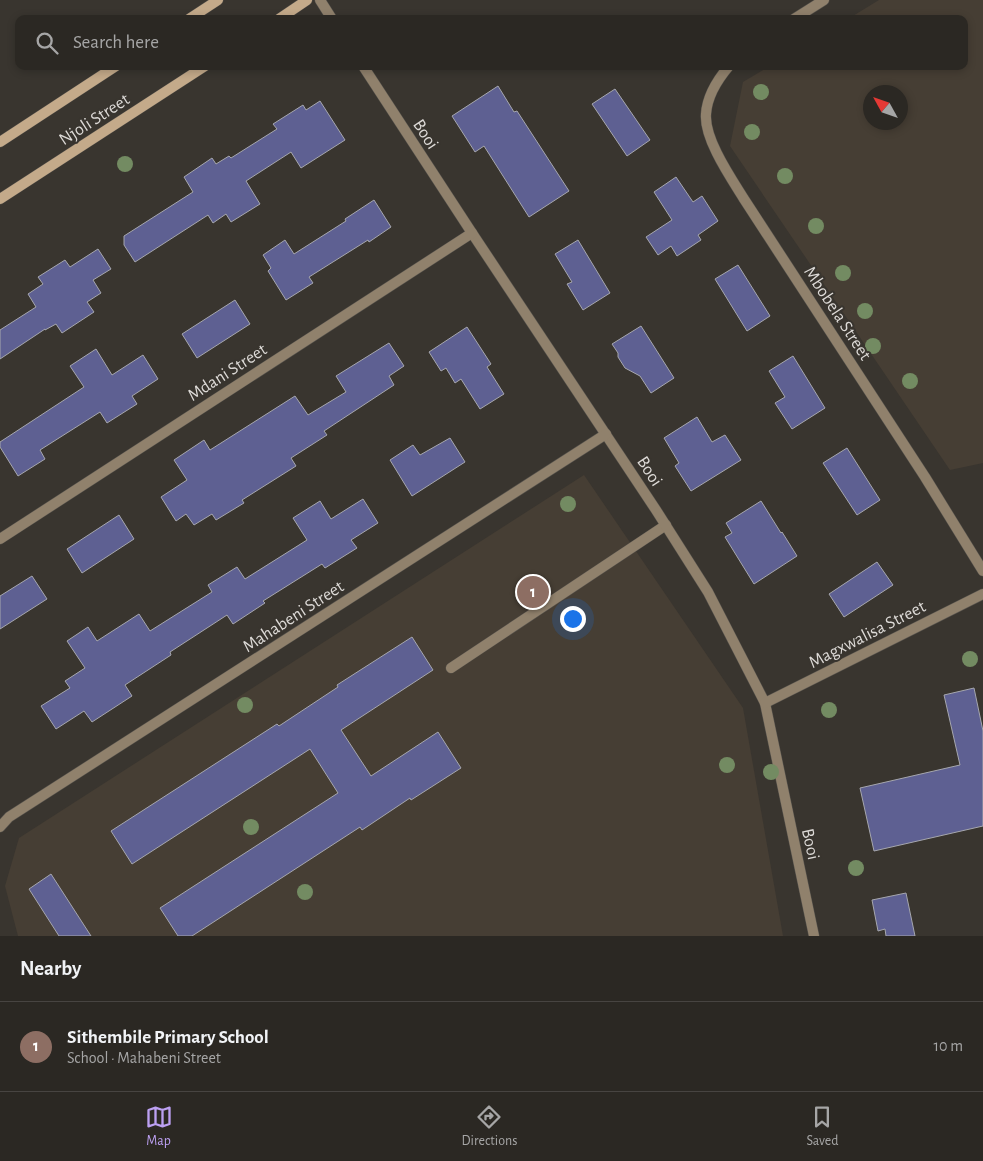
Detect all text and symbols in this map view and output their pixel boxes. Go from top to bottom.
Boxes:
search box [15,15,968,70]
icon: search [33,29,61,57]
text: Search here [73,33,159,52]
north arrow [863,85,908,130]
street label: Njoli Street [56,90,133,149]
street label: Booi [409,116,441,153]
street label: Mbobela Street [800,263,874,364]
street label: Mdani Street [185,341,271,405]
street label: Booi [633,453,665,490]
pin: 1 [517,573,549,611]
street label: Mahabeni Street [240,577,348,656]
street label: Magxwalisa Street [806,598,929,672]
your location [560,606,586,632]
street label: Booi [798,827,822,862]
text: Nearby [20,958,81,979]
text: Sithembile Primary School [67,1028,269,1047]
text: 1 [33,1038,39,1054]
text: 10 m [934,1038,963,1054]
text: School · Mahabeni Street [67,1050,221,1066]
tab: Map [145,1103,173,1150]
tab: Directions [462,1103,517,1150]
tab: Saved [806,1103,838,1150]

